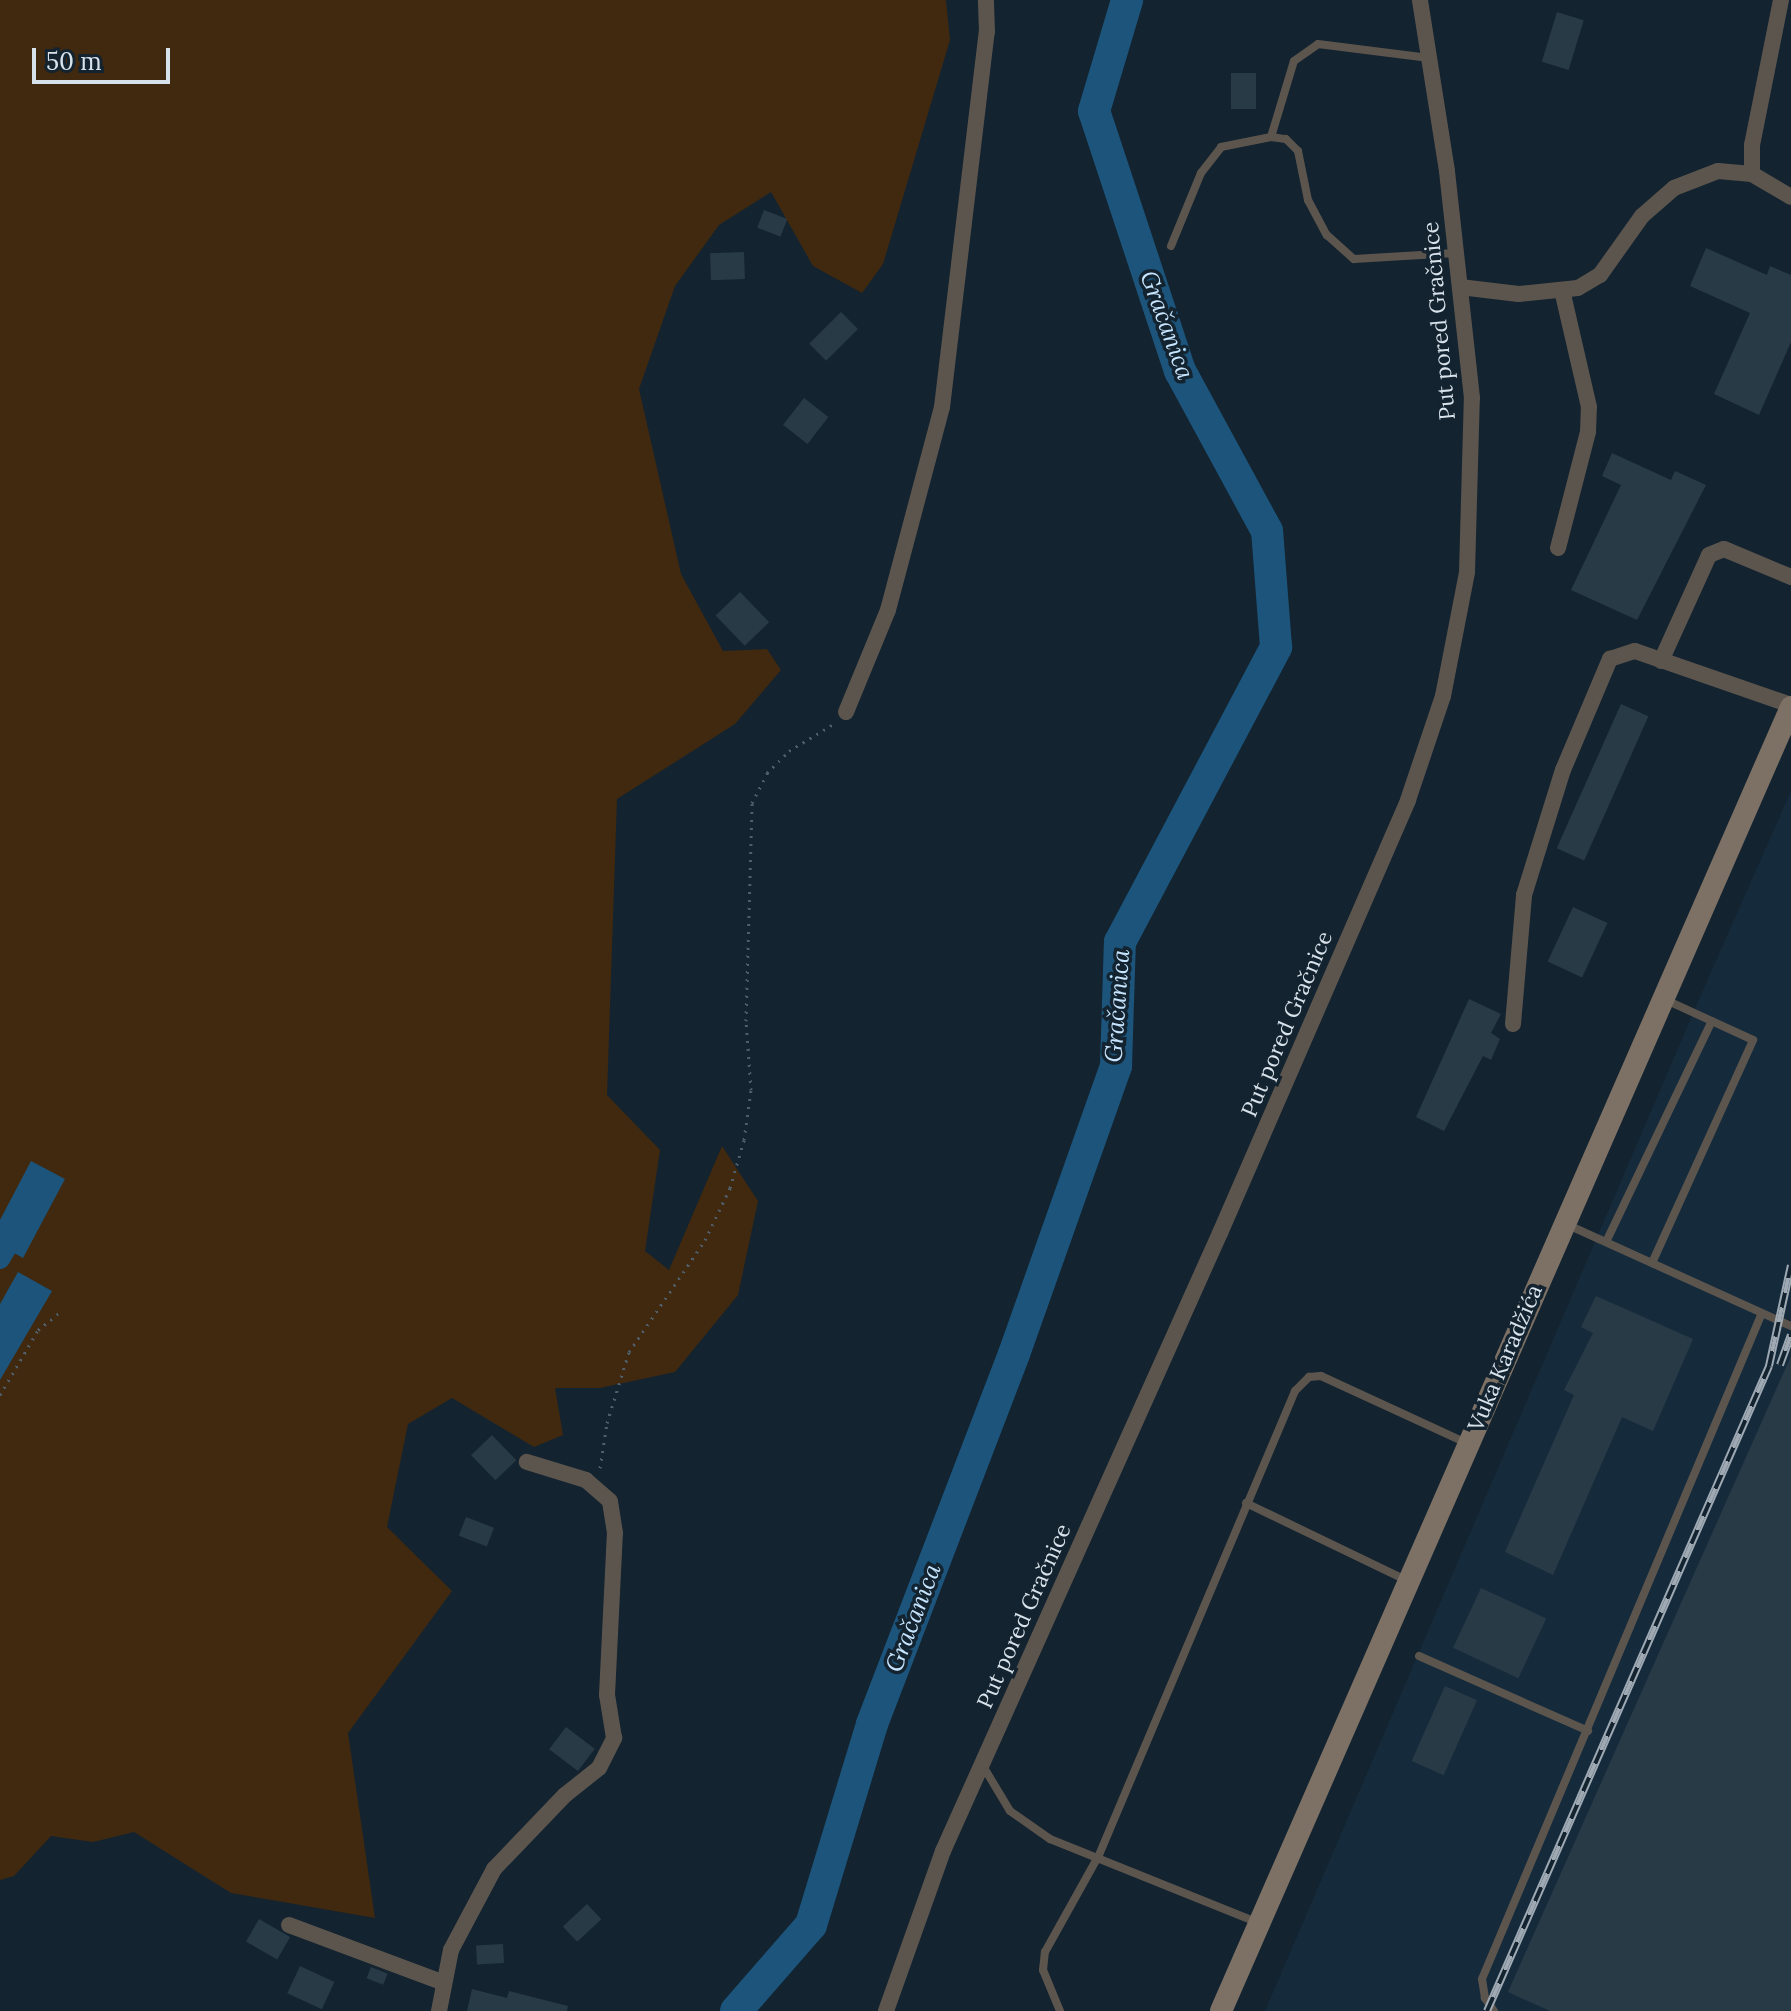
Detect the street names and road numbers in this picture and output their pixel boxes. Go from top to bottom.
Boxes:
street label: Put pored Gračnice [1417,221,1461,421]
street label: Put pored Gračnice [1236,927,1338,1121]
street label: Vuka Karadžića [1462,1281,1548,1435]
street label: Put pored Gračnice [971,1520,1077,1712]

